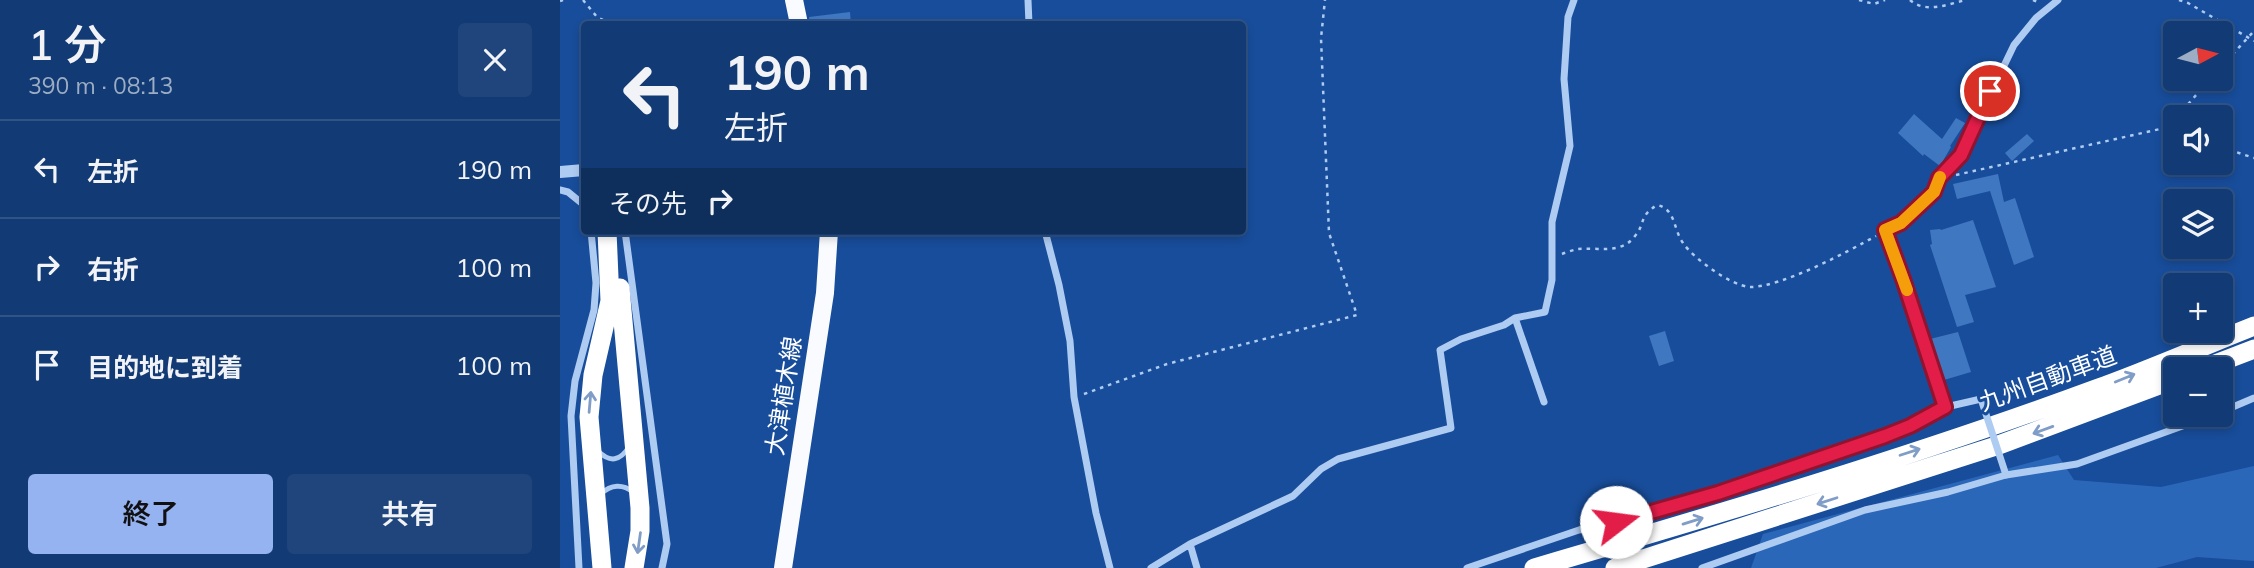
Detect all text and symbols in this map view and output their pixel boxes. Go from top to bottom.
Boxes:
text: 1 分 [28,18,106,71]
north arrow [2163,21,2233,91]
map controls [2163,21,2233,427]
button: close [458,23,532,97]
text: 190 m [724,41,870,102]
icon: left [609,49,700,140]
pin [1960,61,2020,121]
text: 390 m · 08:13 [28,71,173,100]
icon: arrive [1971,72,2009,110]
button: sound [2163,105,2233,175]
text: 左折 [724,107,788,147]
icon: left [28,150,66,188]
text: 190 m [456,153,532,186]
text: 左折 [87,155,139,188]
icon: right [701,182,739,220]
text: その先 [609,187,687,220]
button: layers [2163,189,2233,259]
icon: right [28,248,66,286]
text: 100 m [456,251,532,284]
text: 右折 [87,253,139,286]
button: + [2163,273,2233,343]
street label: 大津植木線 [759,334,807,457]
street label: 九州自動車道 [1975,339,2120,417]
icon: arrive [28,346,66,384]
text: 100 m [456,349,532,382]
text: 目的地に到着 [87,351,243,384]
button: − [2163,357,2233,427]
one-way arrow [2114,370,2135,383]
one-way arrow [584,392,597,414]
one-way arrow [2032,425,2054,437]
one-way arrow [1899,445,1921,457]
button: 終了 [28,474,273,554]
button: 共有 [287,474,532,554]
position arrow [1579,485,1653,559]
one-way arrow [1816,495,1838,508]
one-way arrow [1682,513,1704,526]
one-way arrow [632,531,645,554]

